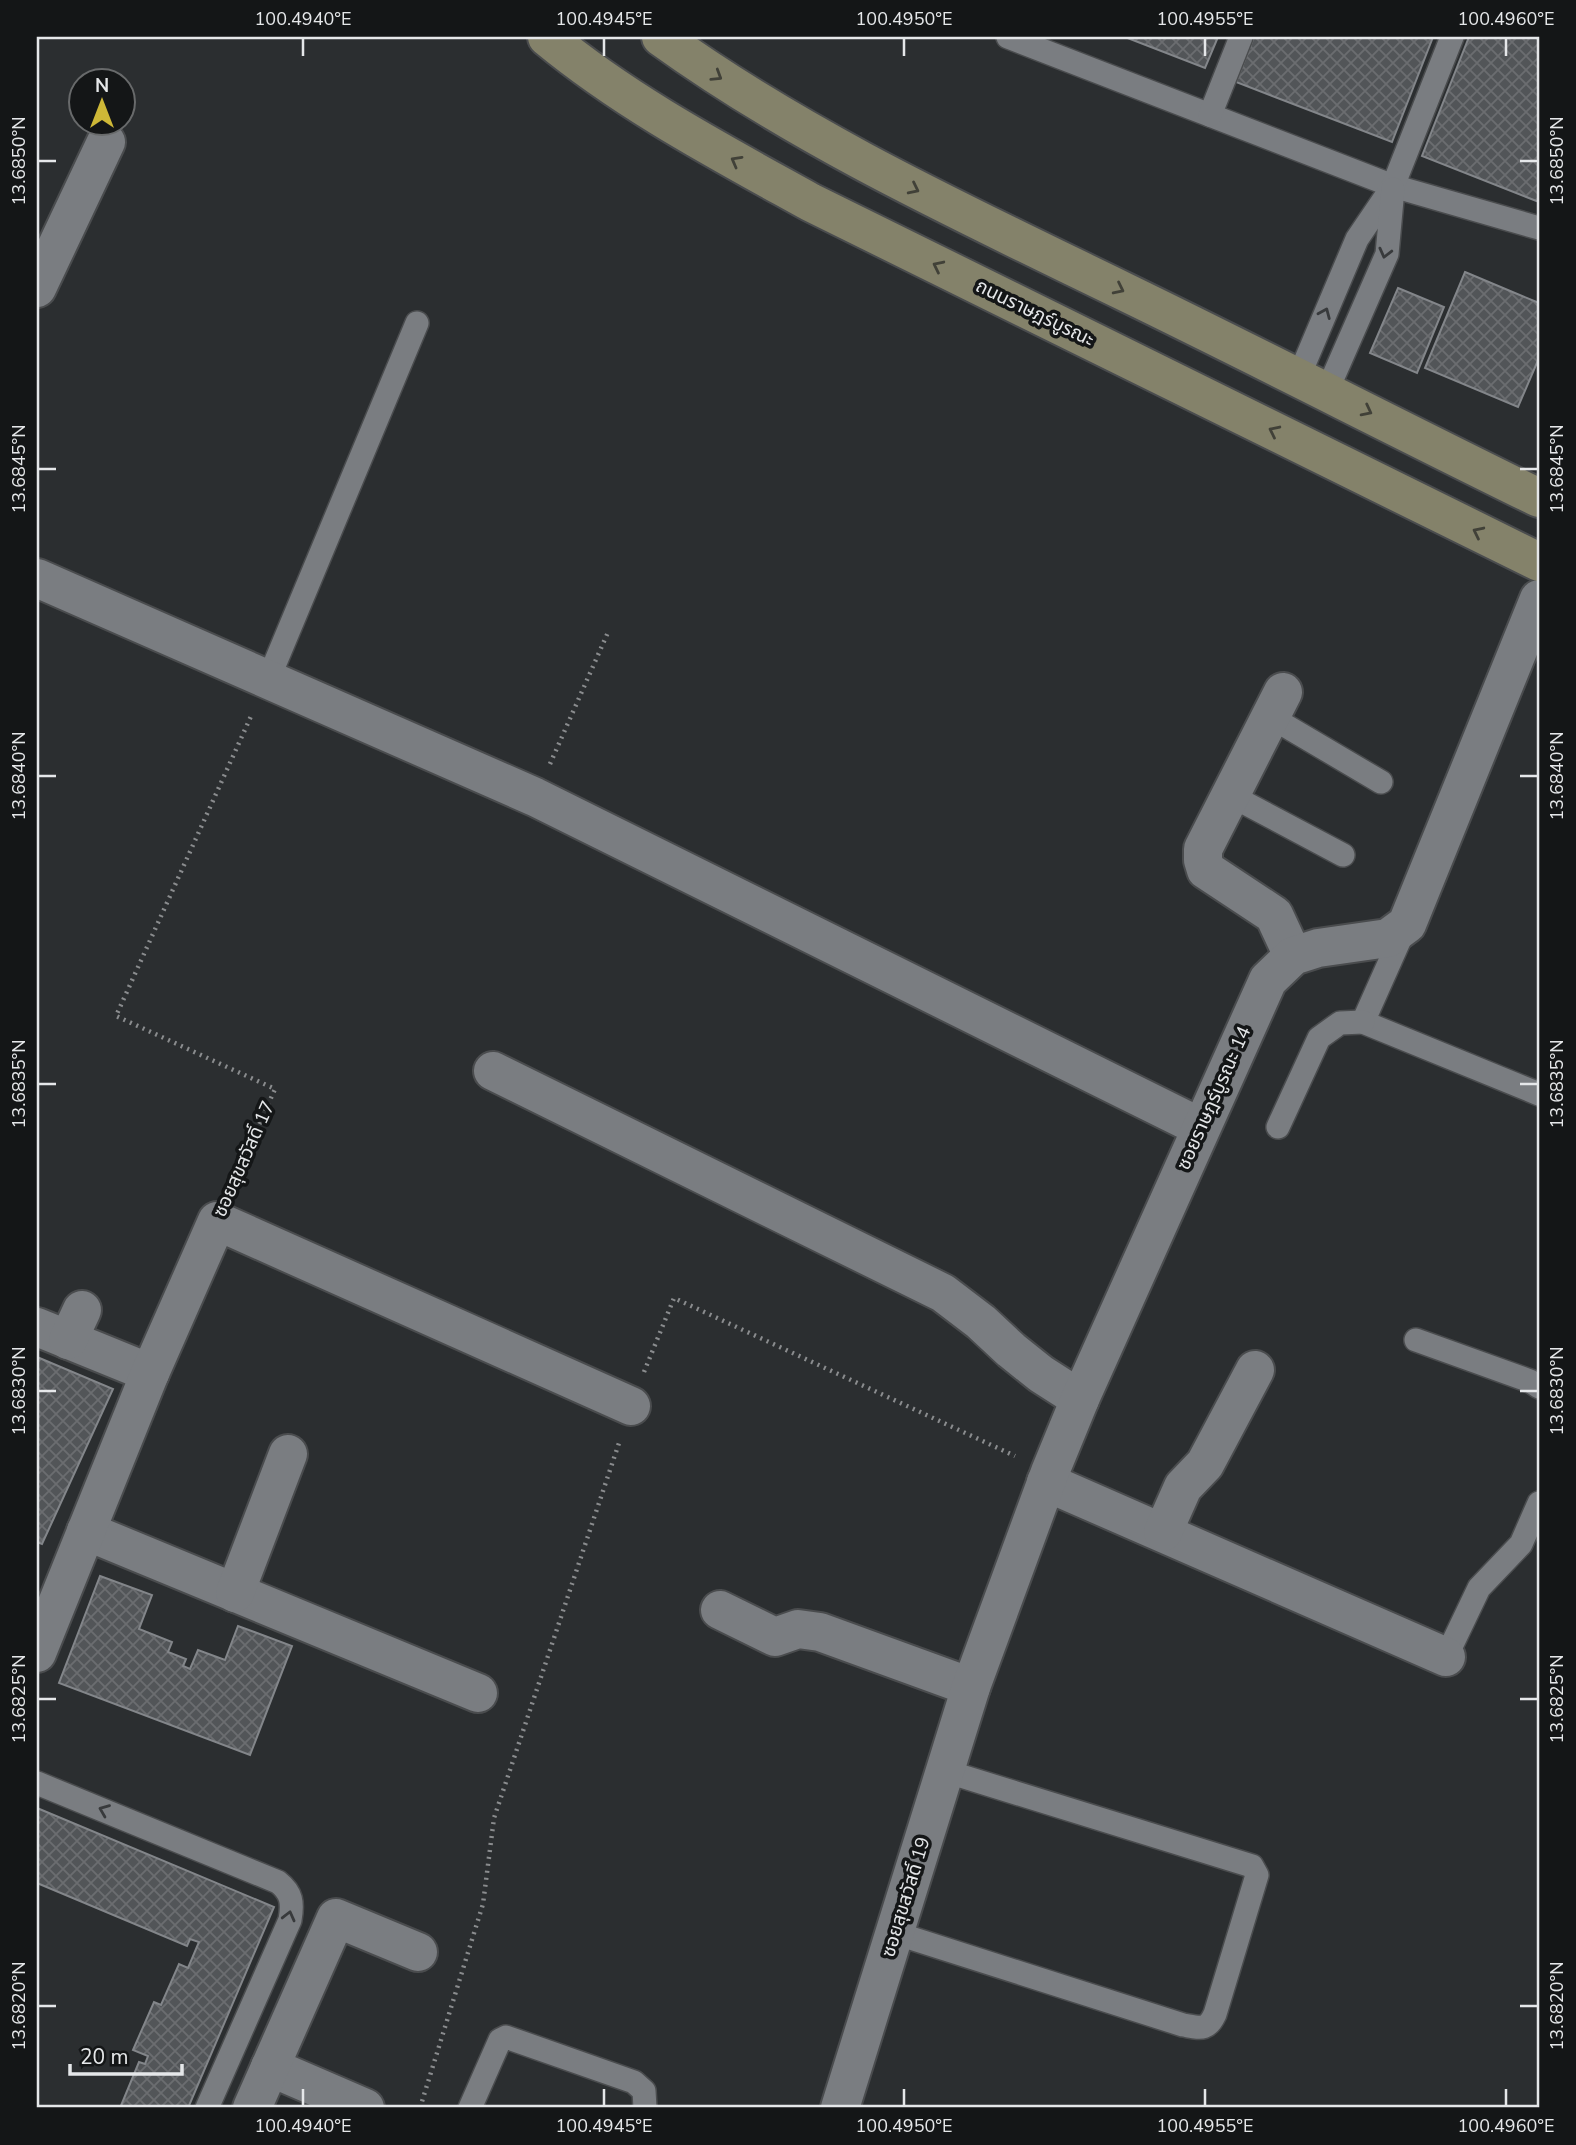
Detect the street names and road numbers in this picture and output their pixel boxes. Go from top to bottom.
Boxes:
street label: ถนนราษฎร์บูรณะ [971,273,1099,353]
street label: ซอยราษฎร์บูรณะ 14 [1171,1022,1257,1174]
street label: ซอยสุขสวัสดิ์ 17 [207,1097,281,1221]
street label: ซอยสุขสวัสดิ์ 19 [875,1834,937,1960]

